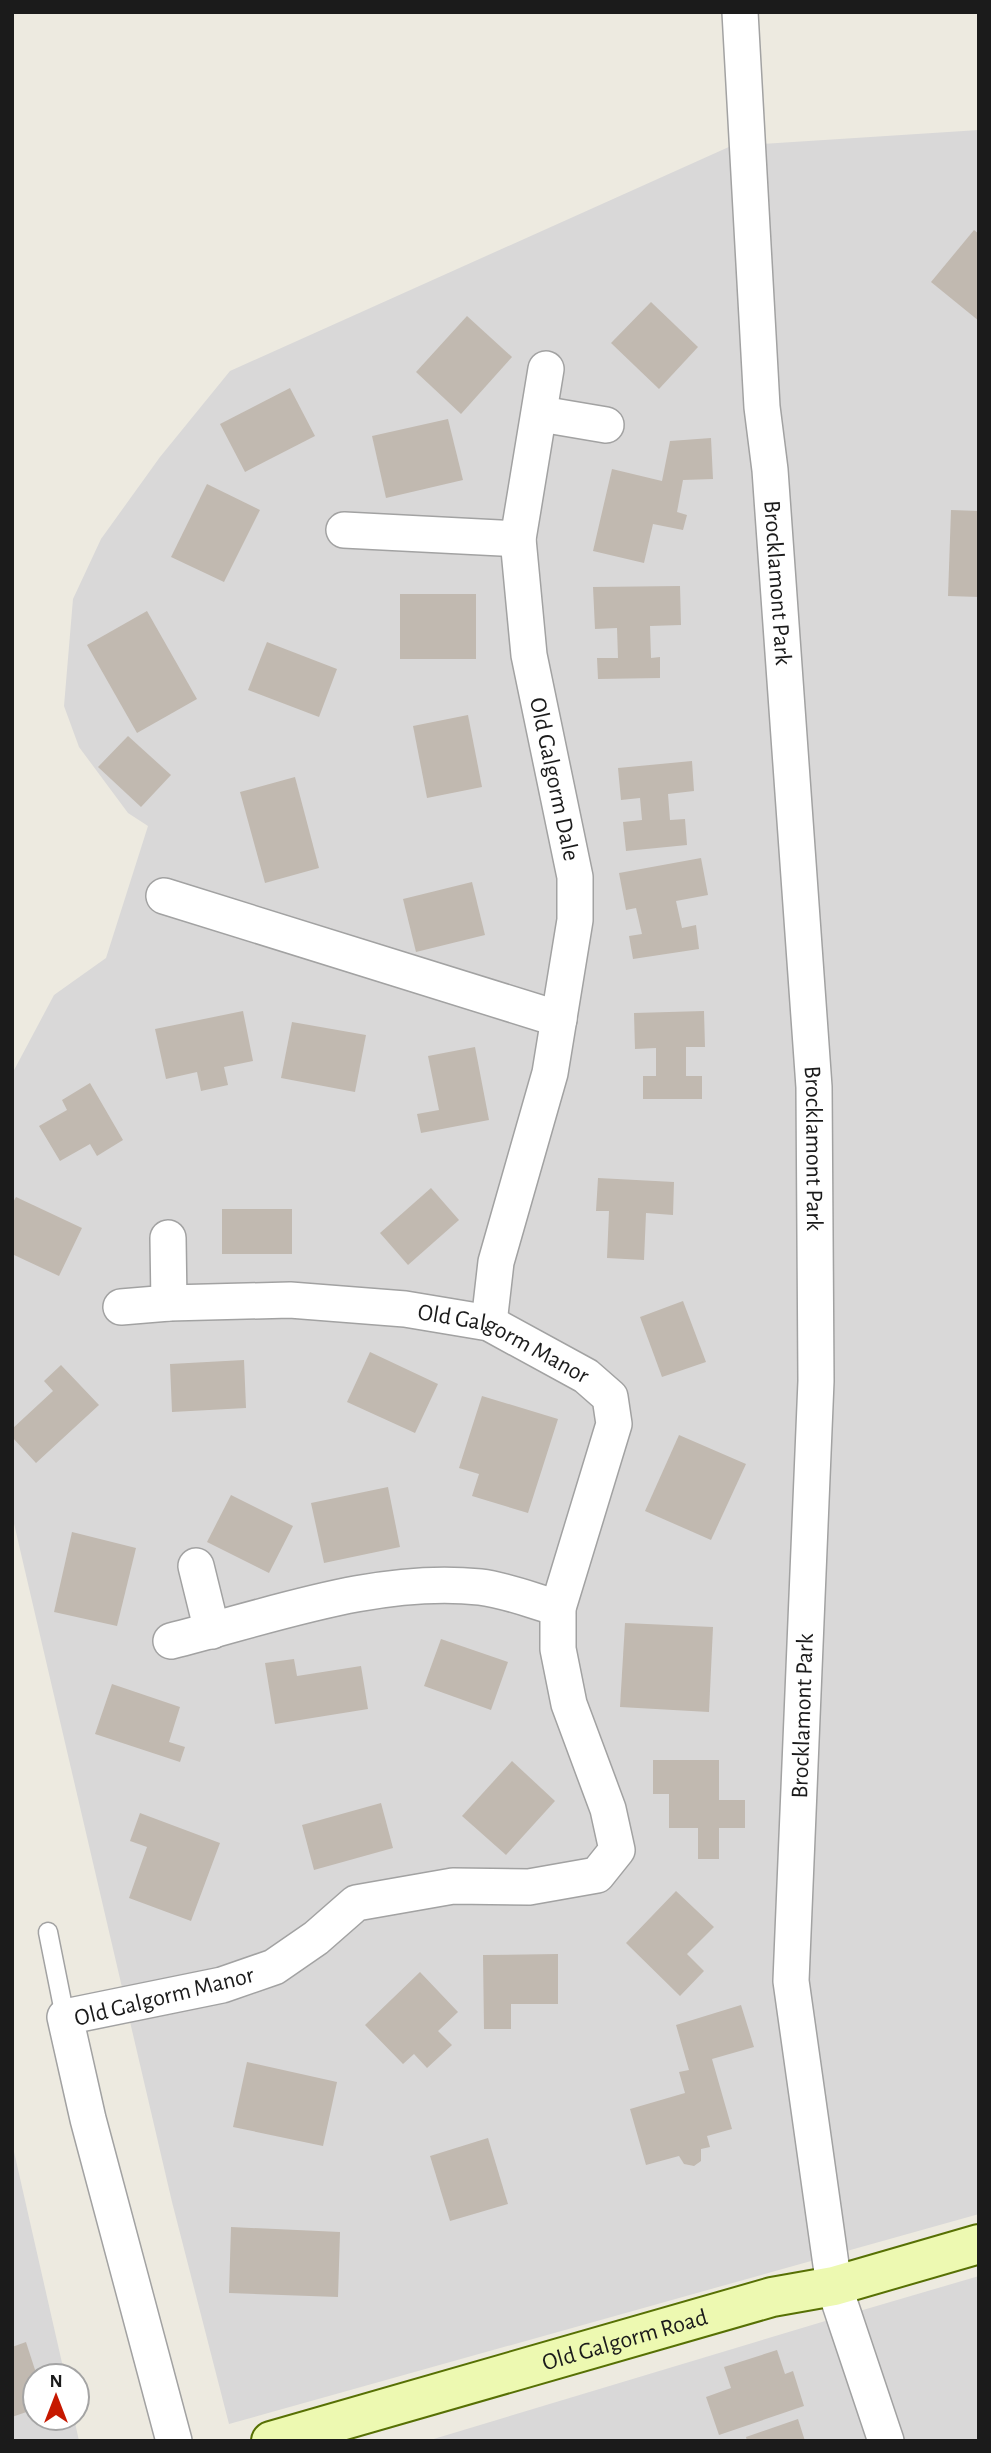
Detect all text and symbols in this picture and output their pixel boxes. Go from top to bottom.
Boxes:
street label: Brocklamont Park [759,499,795,666]
street label: Old Galgorm Dale [525,695,583,863]
street label: Brocklamont Park [800,1065,826,1231]
street label: Old Galgorm Manor [416,1300,593,1388]
street label: Brocklamont Park [788,1633,818,1799]
street label: Old Galgorm Manor [72,1963,257,2031]
street label: Old Galgorm Road [540,2305,710,2375]
north arrow [21,2362,91,2432]
text: N [49,2372,63,2391]

